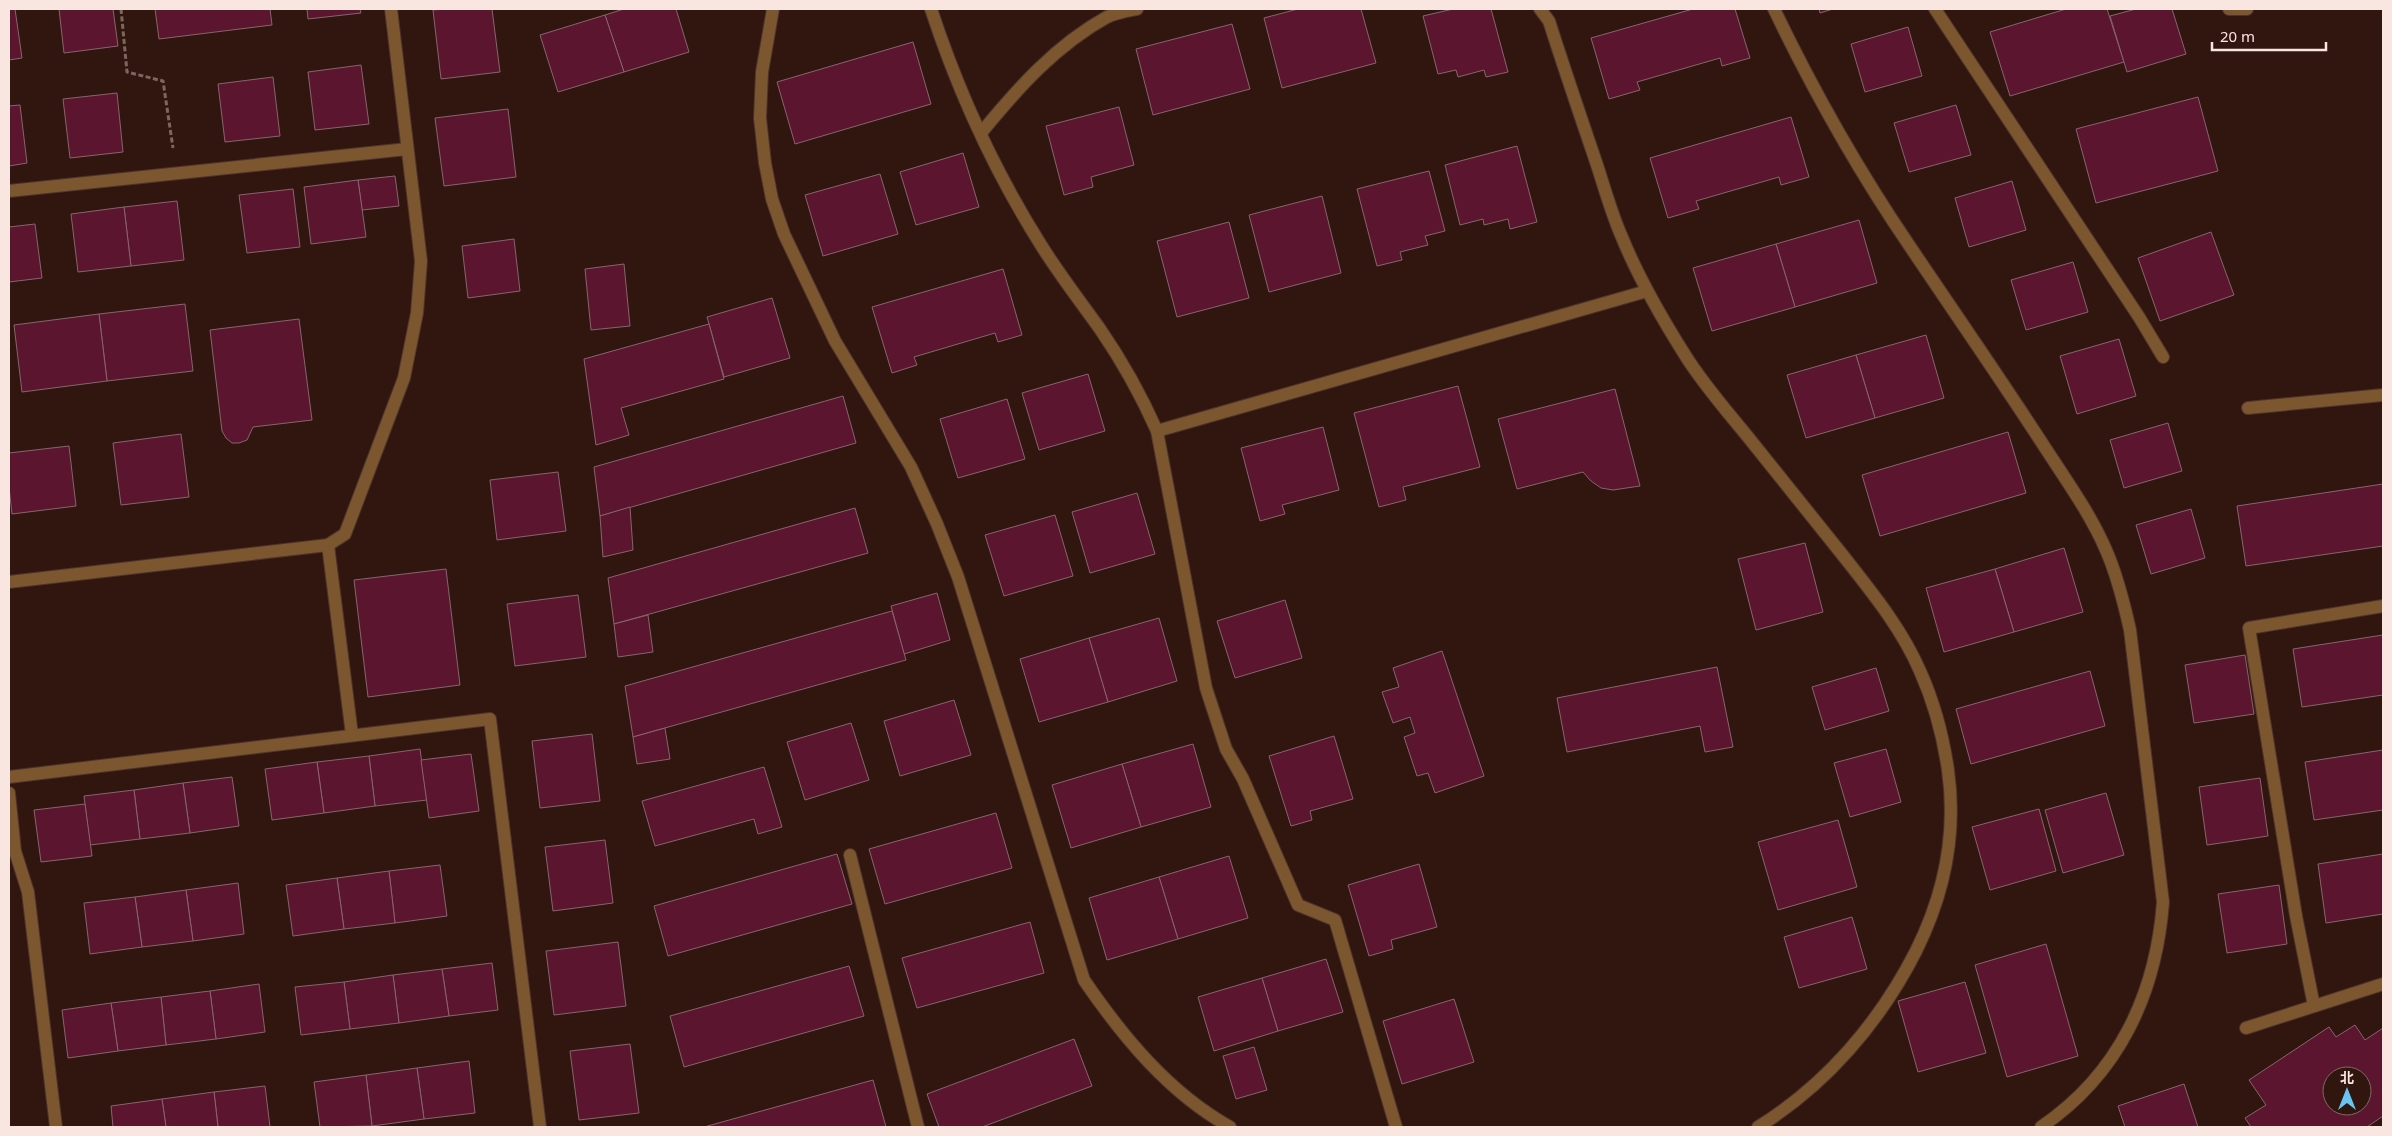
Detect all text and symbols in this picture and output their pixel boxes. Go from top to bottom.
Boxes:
scale bar [2212,20,2326,52]
text: 20 m [2220,26,2255,46]
north arrow [2322,1066,2372,1116]
text: 北 [2340,1068,2354,1087]

